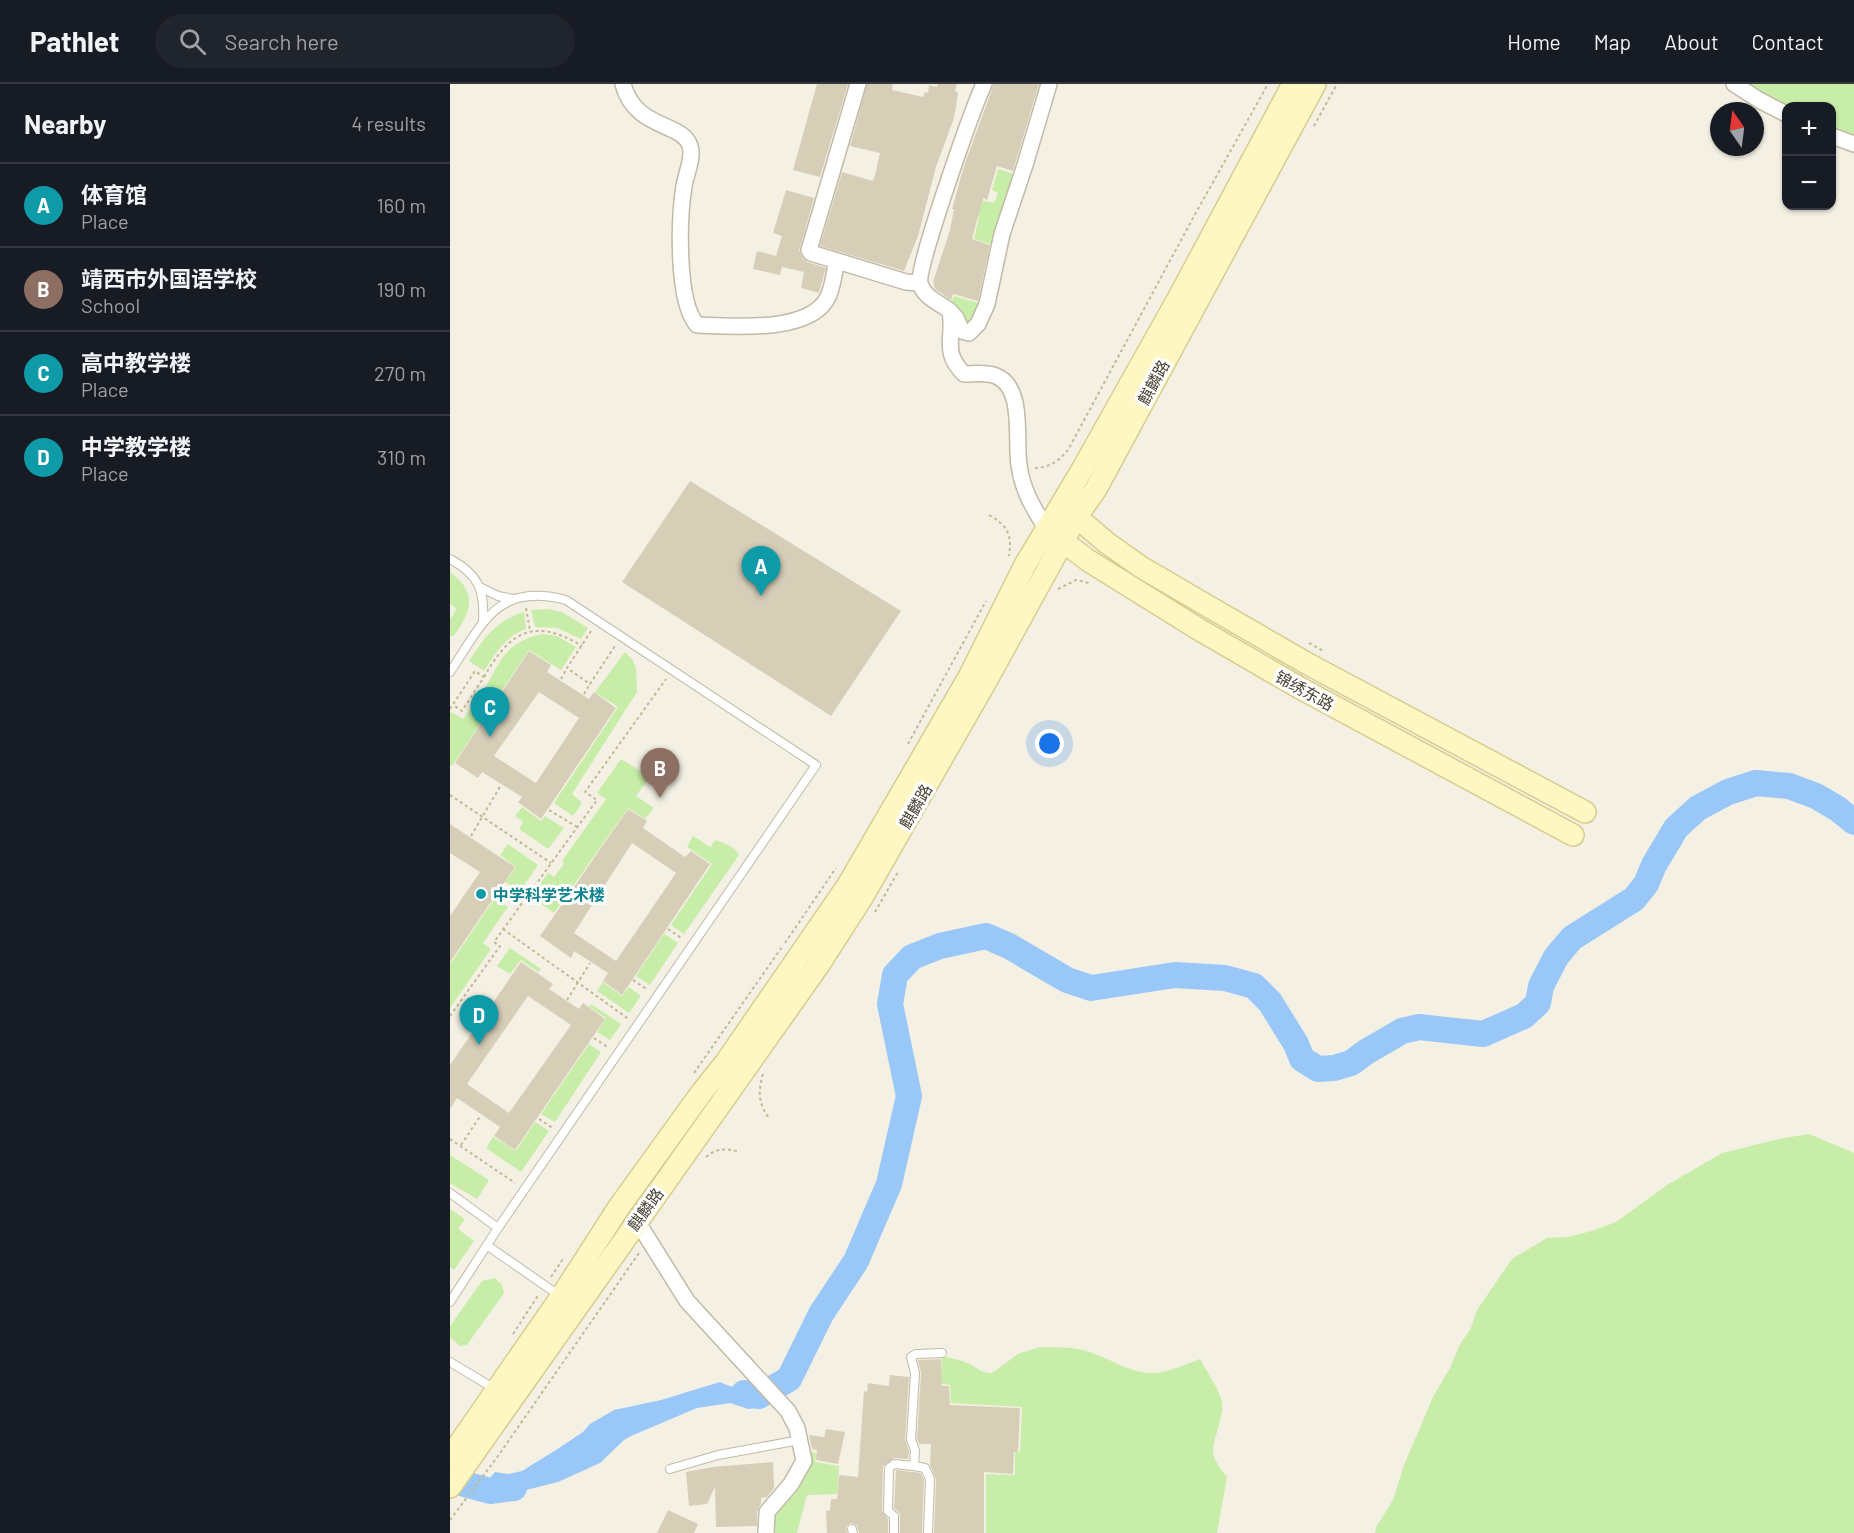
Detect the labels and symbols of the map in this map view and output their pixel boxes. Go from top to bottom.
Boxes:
north arrow [1710,102,1764,156]
street label: 麒麟路 [1133,356,1173,408]
pin: A [742,546,780,596]
street label: 锦绣东路 [1272,666,1338,714]
pin: C [470,688,510,737]
your location [1035,729,1064,758]
pin: B [640,748,680,798]
street label: 麒麟路 [895,780,935,832]
place label: 中学科学艺术楼 [493,885,605,904]
marker: 中学科学艺术楼 [474,887,488,901]
pin: D [459,996,498,1045]
street label: 麒麟路 [623,1184,667,1234]

